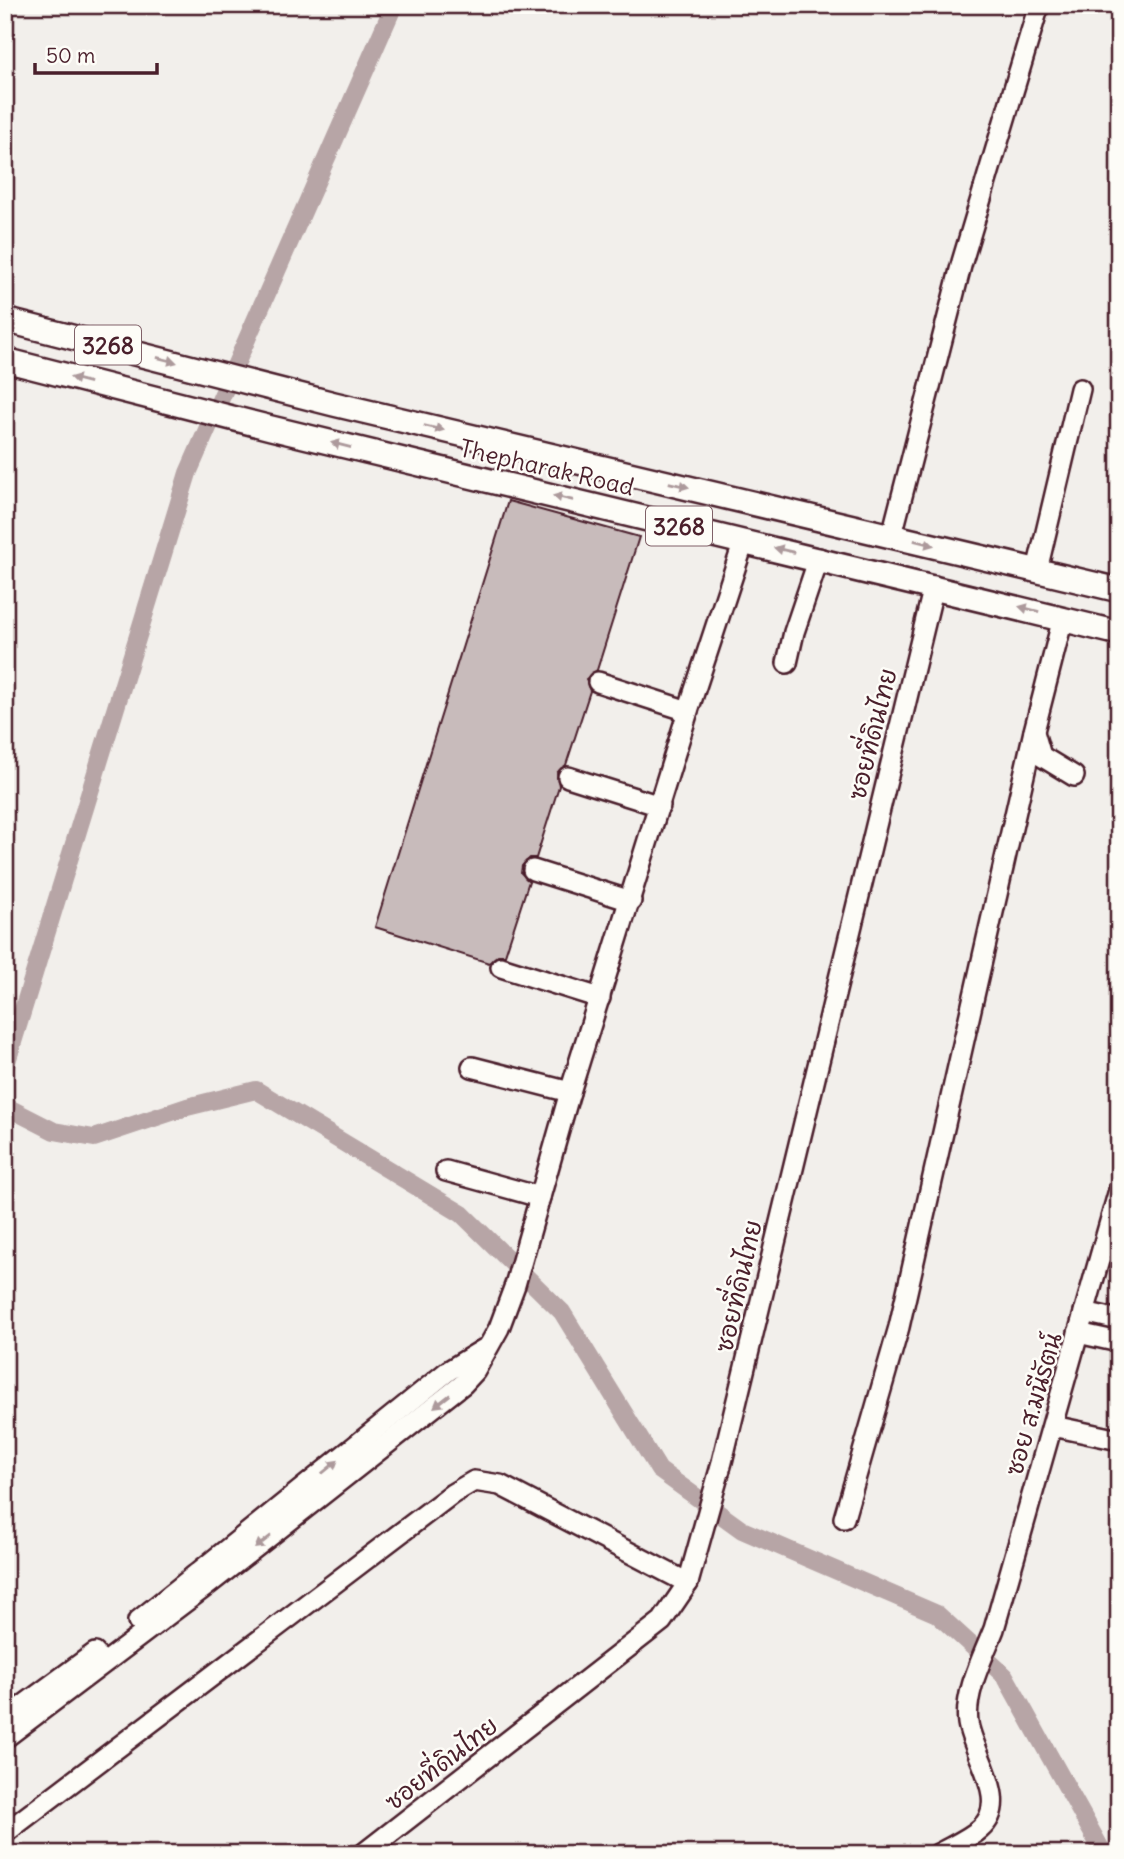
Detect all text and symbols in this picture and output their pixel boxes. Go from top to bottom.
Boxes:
scale bar [35,32,158,76]
text: 50 m [46,42,95,69]
road number: 3268 [75,326,141,364]
one-way arrow [157,355,178,365]
one-way arrow [69,374,91,385]
one-way arrow [423,422,445,433]
street label: Thepharak Road [457,432,637,502]
one-way arrow [330,439,352,450]
one-way arrow [668,480,690,491]
one-way arrow [552,492,574,503]
road number: 3268 [646,506,712,546]
one-way arrow [913,538,935,549]
one-way arrow [773,545,795,556]
one-way arrow [1018,603,1040,614]
street label: ซอยที่ดินไทย [835,664,903,803]
street label: ซอยที่ดินไทย [702,1216,768,1355]
street label: ซอย ส.มนีรัตน์ [998,1329,1068,1479]
one-way arrow [433,1393,451,1408]
one-way arrow [321,1460,338,1475]
one-way arrow [254,1534,272,1548]
street label: ซอยที่ดินไทย [375,1705,503,1816]

